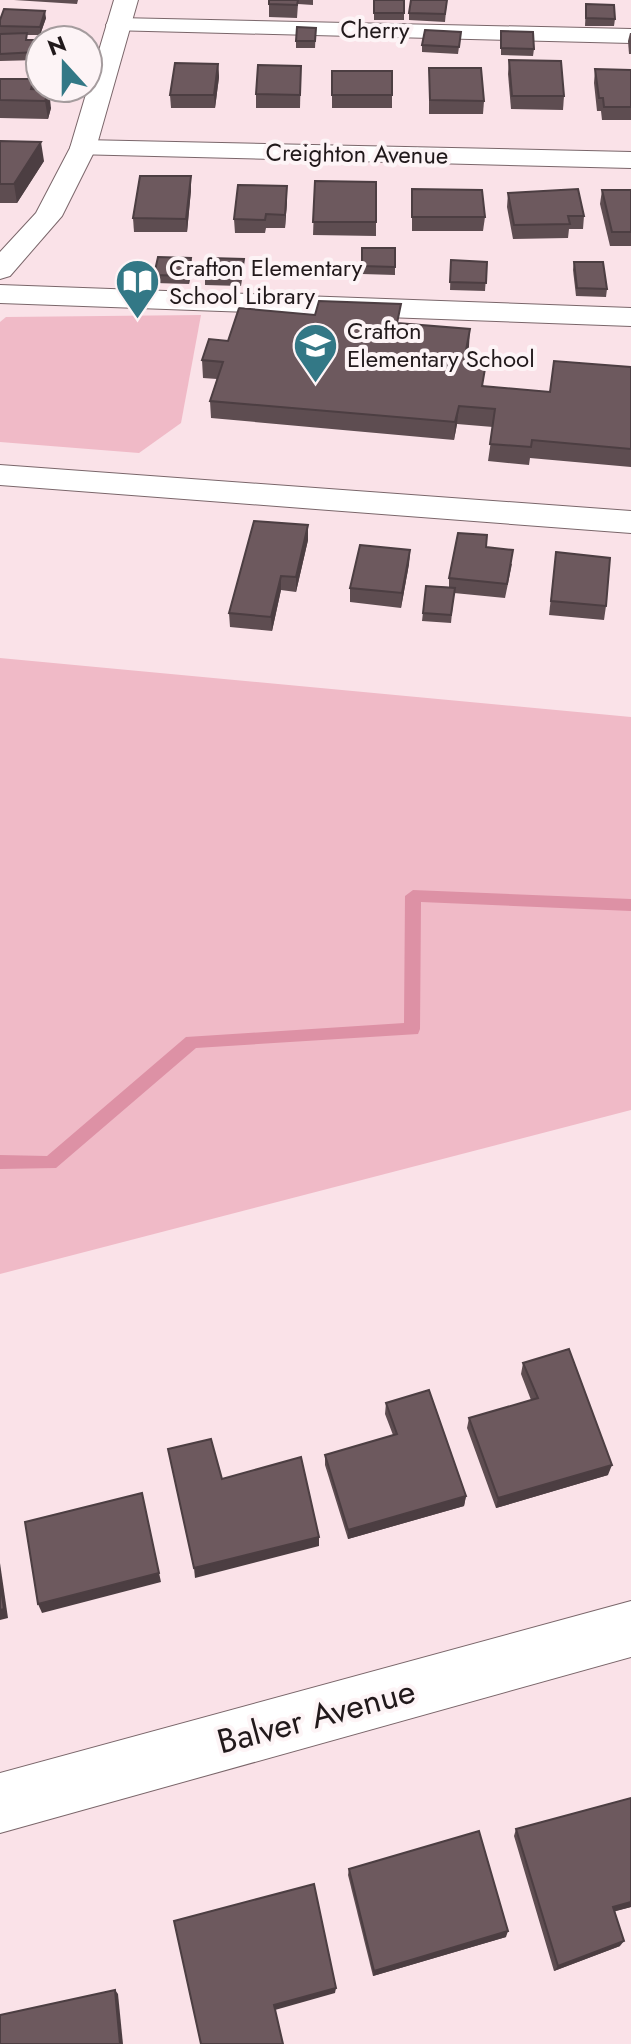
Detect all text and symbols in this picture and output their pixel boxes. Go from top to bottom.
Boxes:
street label: Cherry [340,11,410,48]
north arrow [24,24,104,104]
text: N [43,27,71,63]
street label: Creighton Avenue [265,134,449,173]
place label: Crafton Elementary School Library [169,250,363,313]
library icon: Crafton Elementary School Library [114,258,162,321]
place label: Crafton Elementary School [347,313,535,376]
school or university icon: Crafton Elementary School [292,321,340,384]
street label: Balver Avenue [212,1667,420,1766]

